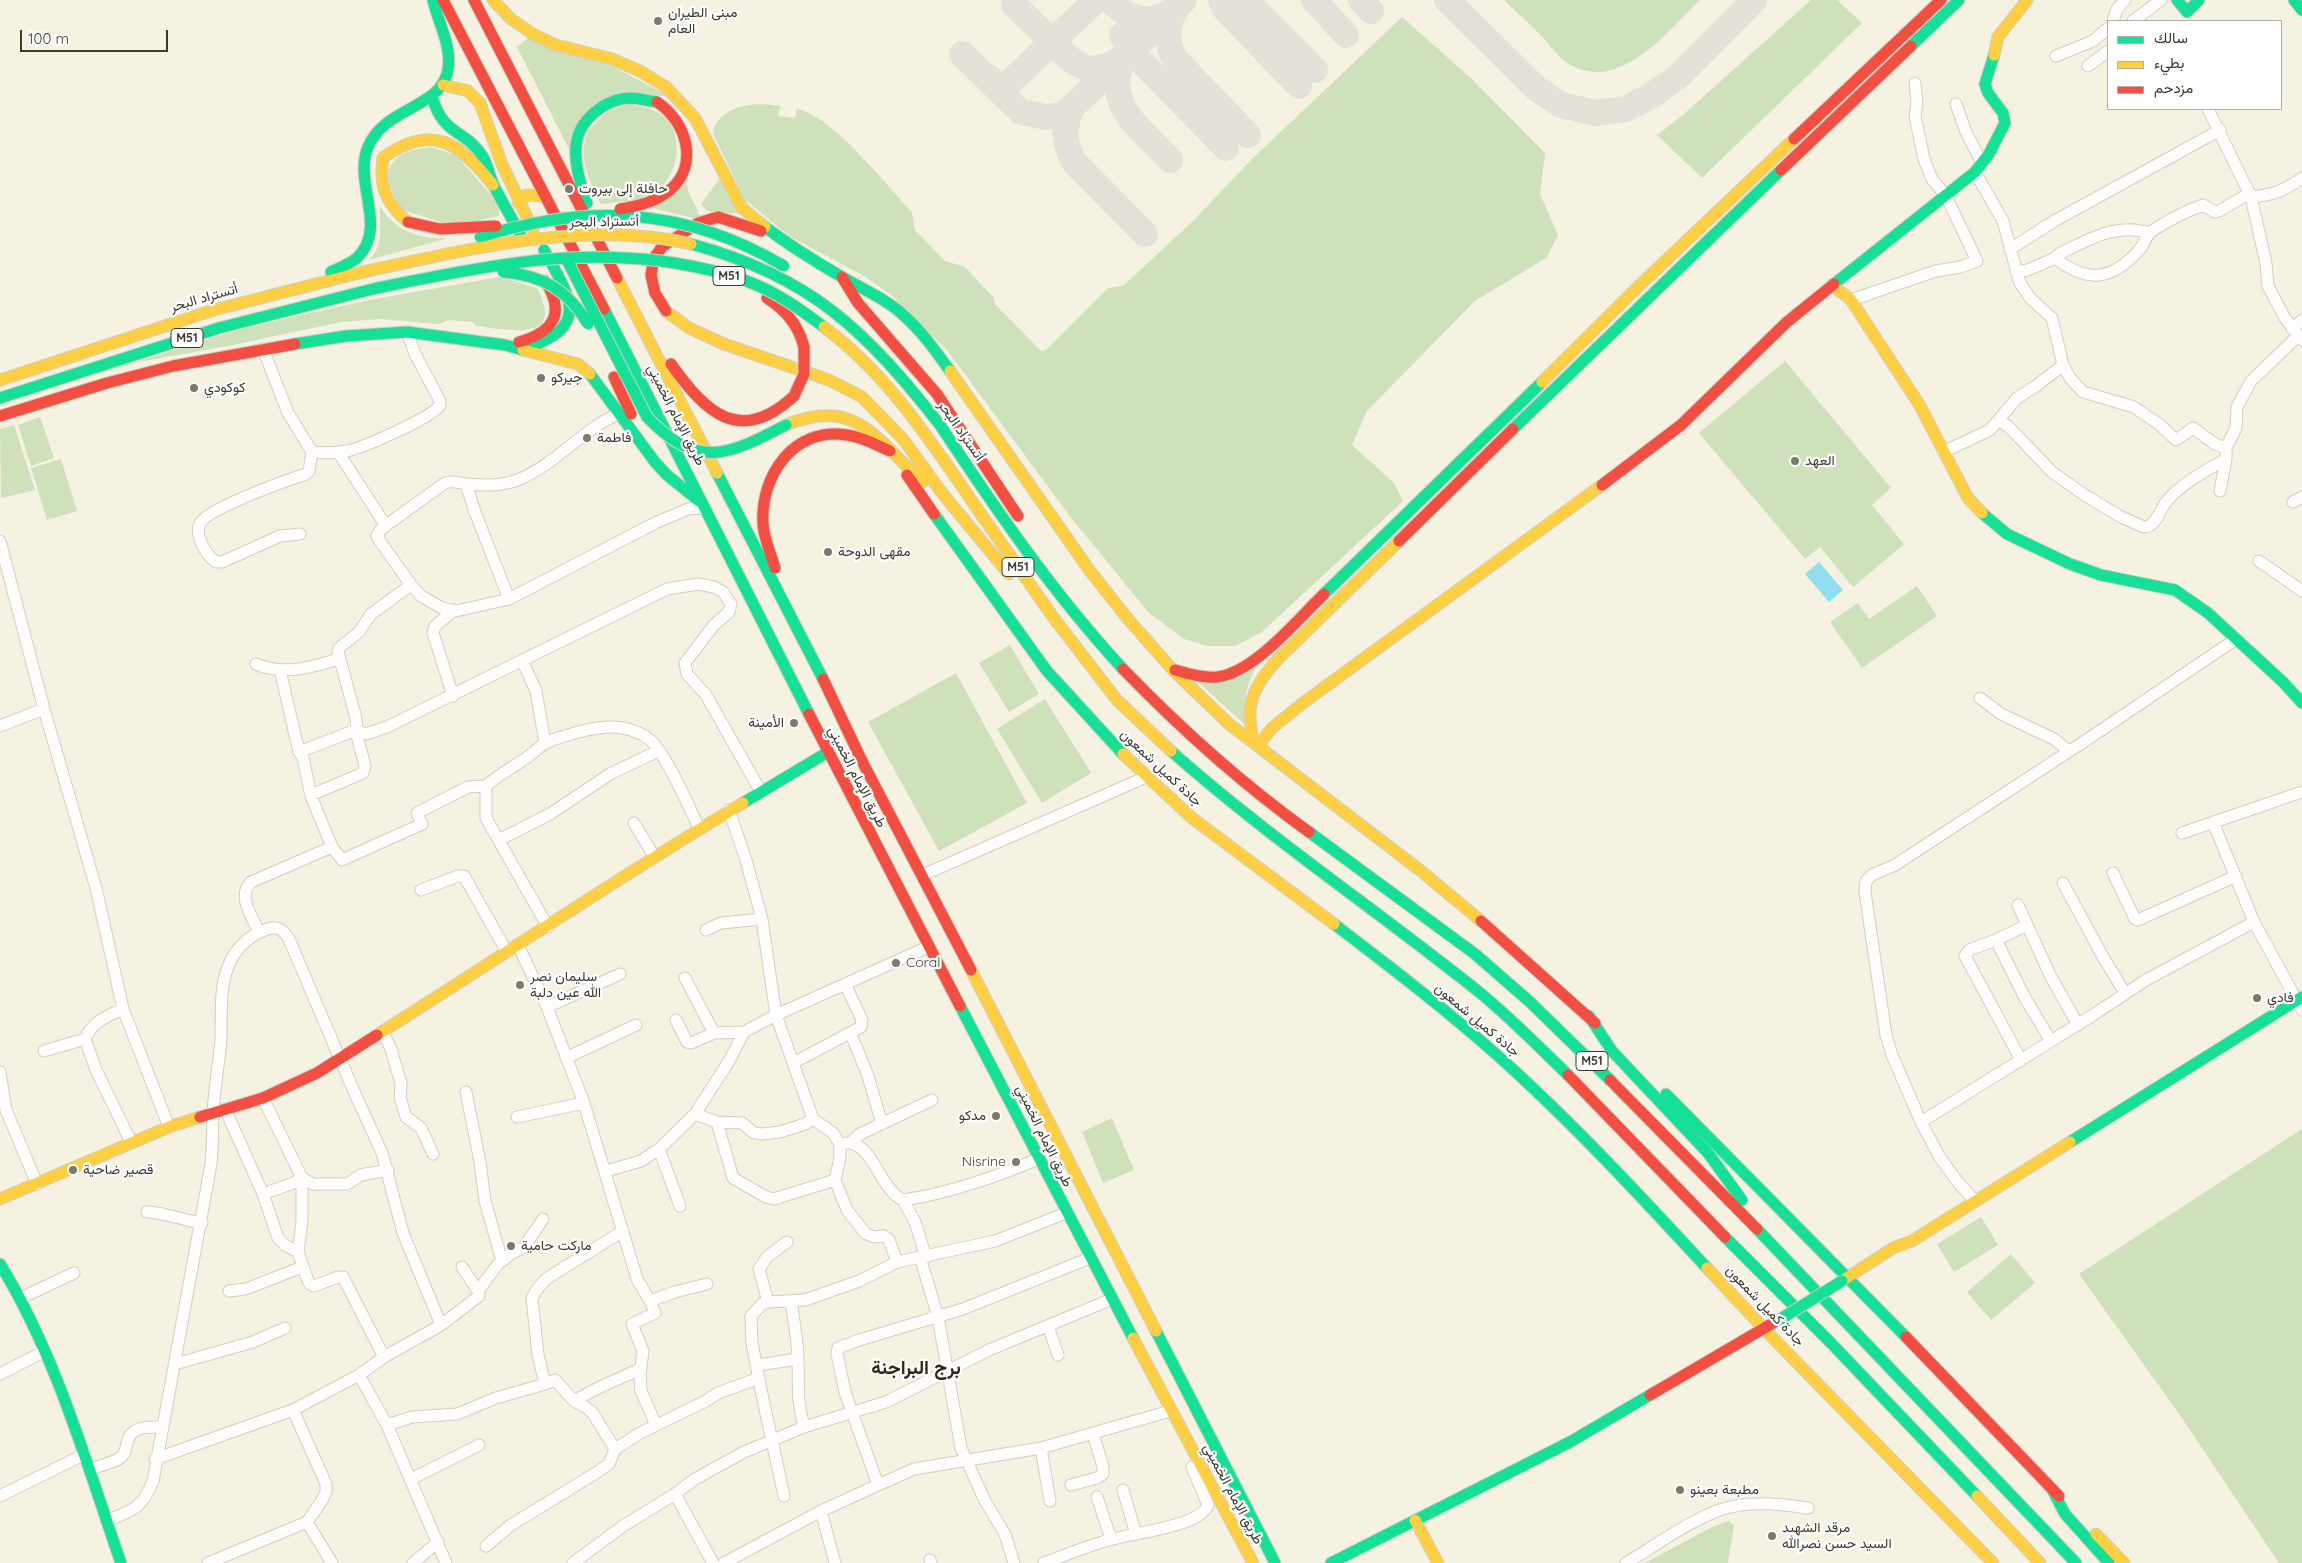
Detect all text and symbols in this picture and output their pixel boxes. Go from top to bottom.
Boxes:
place label: مبنى الطيران العام [668,5,737,38]
marker: مبنى الطيران العام [652,15,664,27]
scale bar [22,20,170,52]
legend [2107,20,2282,110]
text: سالك [2154,28,2188,47]
text: 100 m [28,29,69,48]
text: بطيء [2154,53,2184,72]
text: مزدحم [2154,78,2193,97]
place label: حافلة إلى بيروت [579,181,668,197]
marker: حافلة إلى بيروت [563,183,575,195]
street label: أتستراد البحر [569,213,639,231]
road number: M51 [713,266,745,286]
street label: أتستراد البحر [168,280,240,316]
road number: M51 [171,328,203,348]
street label: طريق الإمام الخميني [643,361,709,469]
place label: جيركو [551,370,582,386]
marker: جيركو [535,372,547,384]
place label: كوكودي [204,380,245,396]
marker: كوكودي [188,382,200,394]
street label: أتستراد البحر [934,398,988,464]
place label: فاطمة [597,430,631,446]
marker: فاطمة [581,432,593,444]
place label: العهد [1805,453,1835,469]
marker: العهد [1789,455,1801,467]
place label: مقهى الدوحة [838,544,910,560]
marker: مقهى الدوحة [822,546,834,558]
road number: M51 [1002,558,1034,576]
place label: الأمينة [748,715,784,731]
marker: الأمينة [788,717,800,729]
street label: طريق الإمام الخميني [824,723,890,831]
street label: جادة كميل شمعون [1117,726,1205,810]
place label: Coral [906,955,941,971]
marker: Coral [890,957,902,969]
place label: سليمان نصر الله عين دلبة [530,969,601,1002]
marker: سليمان نصر الله عين دلبة [514,979,526,991]
street label: جادة كميل شمعون [1431,980,1523,1060]
place label: فادي [2267,990,2294,1006]
marker: فادي [2251,992,2263,1004]
road number: M51 [1576,1052,1608,1070]
street label: طريق الإمام الخميني [1012,1082,1076,1190]
place label: مدكو [959,1108,986,1124]
marker: مدكو [990,1110,1002,1122]
place label: Nisrine [962,1154,1006,1170]
marker: Nisrine [1010,1156,1022,1168]
place label: قصير ضاحية [83,1162,153,1178]
marker: قصير ضاحية [67,1164,79,1176]
place label: ماركت حامية [521,1238,592,1254]
marker: ماركت حامية [505,1240,517,1252]
street label: جادة كميل شمعون [1722,1262,1808,1350]
district label: برج البراجنة [871,1357,961,1379]
street label: طريق الإمام الخميني [1199,1441,1267,1547]
place label: مطبعة بعينو [1690,1482,1759,1498]
marker: مطبعة بعينو [1674,1484,1686,1496]
place label: مرقد الشهيد السيد حسن نصرالله [1782,1520,1892,1552]
marker: مرقد الشهيد السيد حسن نصرالله [1766,1530,1778,1542]

